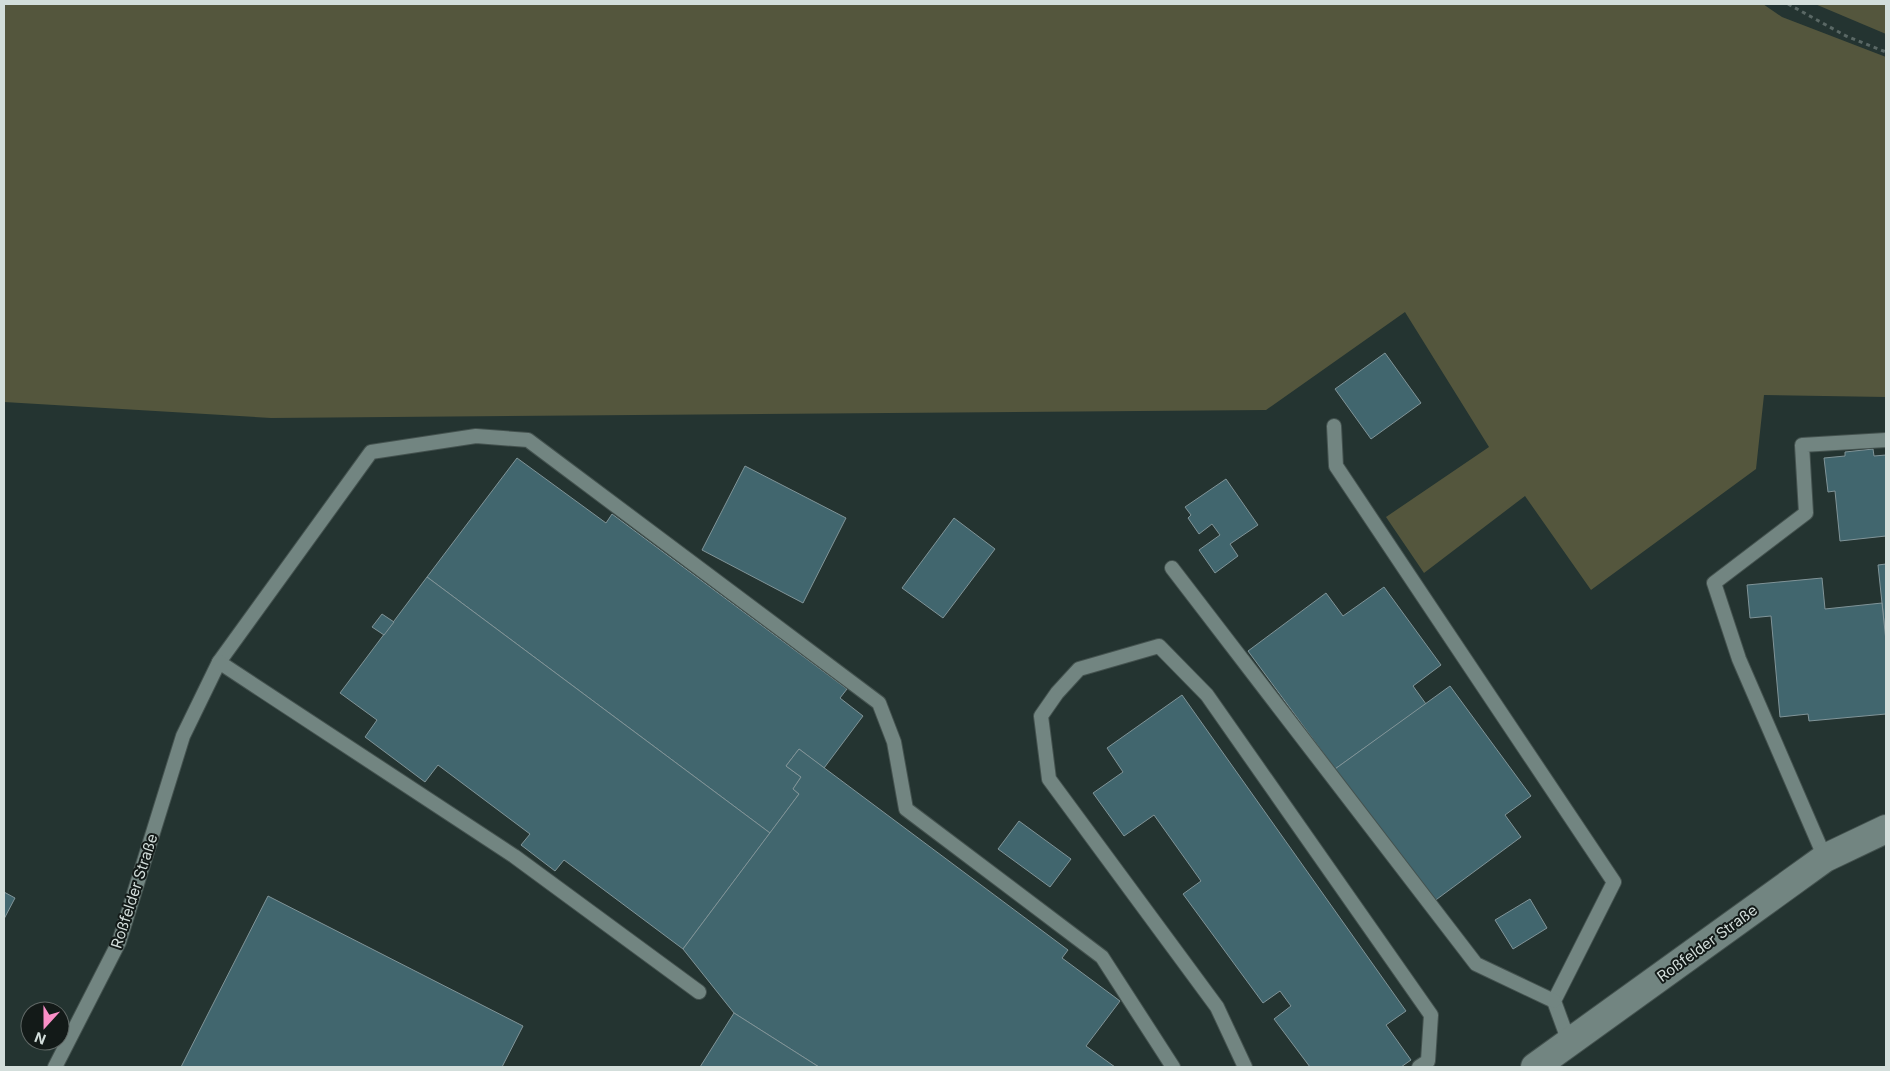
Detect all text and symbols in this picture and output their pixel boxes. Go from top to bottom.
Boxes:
street label: Roßfelder Straße [106,831,162,951]
street label: Roßfelder Straße [1653,900,1761,986]
north arrow [20,1001,70,1051]
text: N [32,1029,48,1048]

